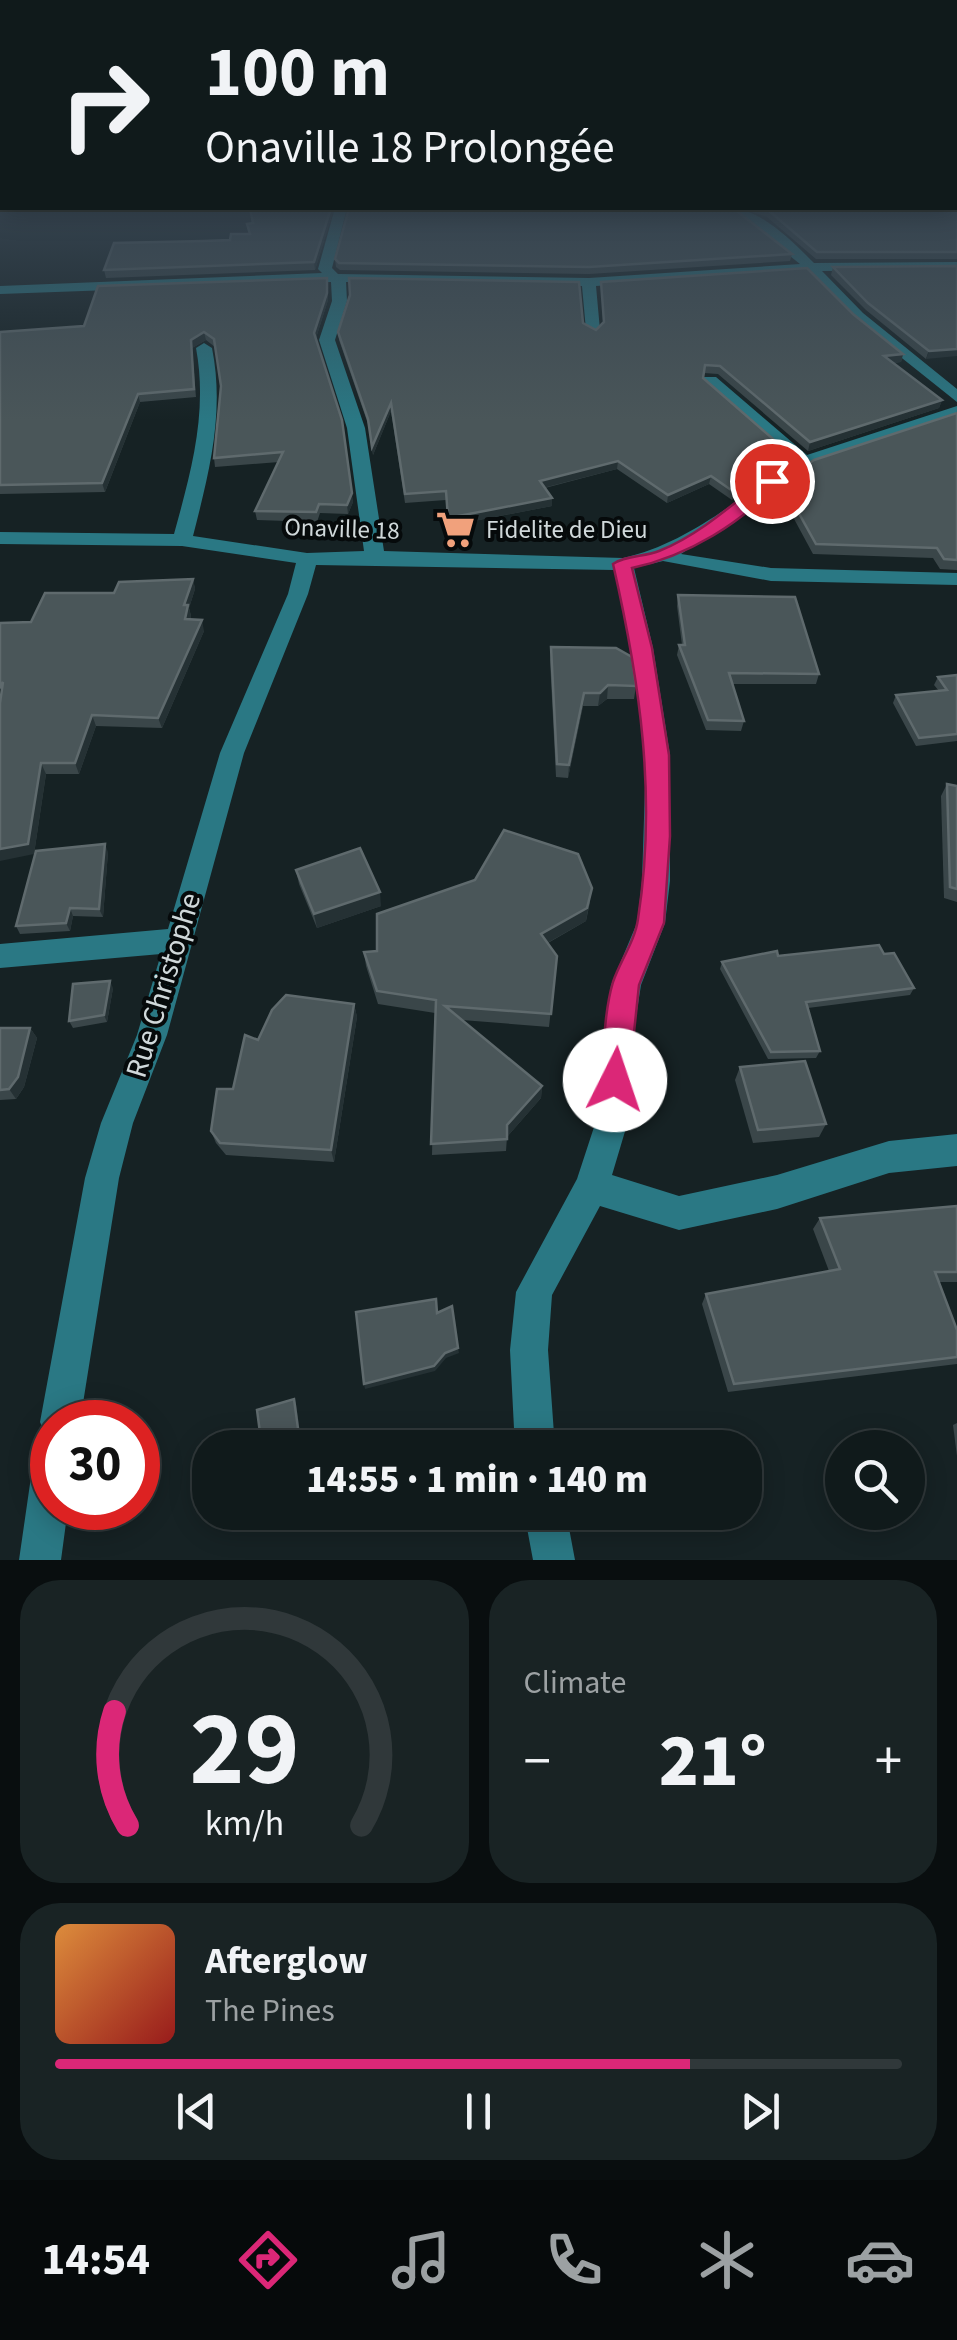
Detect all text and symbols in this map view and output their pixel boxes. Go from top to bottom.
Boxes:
text: 100 m [205,23,390,123]
icon: right [40,40,170,170]
text: Onaville 18 Prolongée [205,116,614,180]
pin [730,439,815,524]
icon: arrive [745,454,800,509]
supermarket icon: Fidelite de Dieu [435,508,477,550]
street label: Onaville 18 [284,509,400,549]
place label: Fidelite de Dieu [486,512,648,548]
street label: Rue Christophe [115,887,212,1083]
position arrow [563,1028,667,1132]
speed limit sign: 30 [30,1400,160,1530]
map controls [825,1430,925,1530]
button: search [825,1430,925,1530]
text: 14:55 · 1 min · 140 m [306,1453,648,1507]
text: Climate [524,1660,626,1706]
text: 29 [189,1677,299,1825]
text: 21° [659,1708,767,1815]
text: − [524,1723,551,1801]
text: + [875,1723,902,1801]
text: km/h [205,1798,284,1849]
text: Afterglow [205,1934,368,1988]
text: The Pines [205,1988,335,2034]
icon: previous [169,2084,224,2139]
icon: pause [451,2084,506,2139]
icon: next [733,2084,788,2139]
icon: directions [233,2225,303,2295]
icon: music [386,2225,456,2295]
icon: phone [539,2225,609,2295]
icon: climate [692,2225,762,2295]
icon: car [845,2225,915,2295]
text: 14:54 [42,2228,150,2292]

